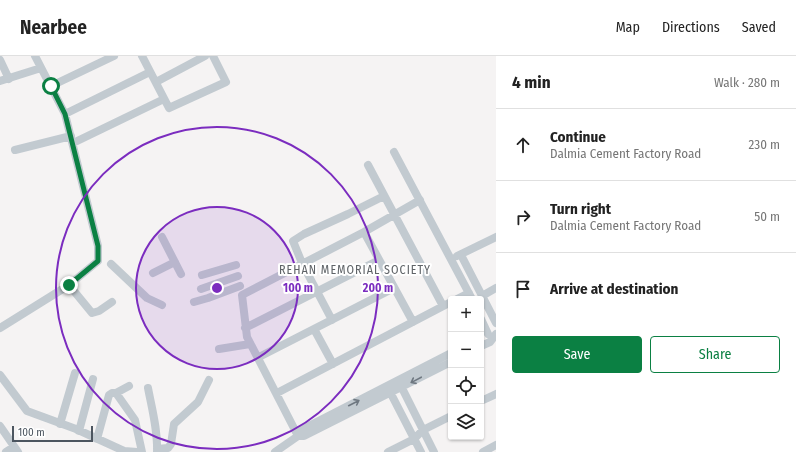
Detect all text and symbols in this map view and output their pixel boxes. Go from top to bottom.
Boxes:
text: Nearbee [20,16,87,39]
text: Map [616,19,640,36]
text: Directions [662,19,720,36]
text: Saved [742,19,776,36]
text: 4 min [512,72,551,93]
text: Walk · 280 m [714,75,780,90]
route start [42,77,60,95]
text: Continue [550,128,606,146]
icon: ahead [512,134,534,156]
text: 230 m [749,137,780,152]
text: Dalmia Cement Factory Road [550,146,701,161]
text: Turn right [550,200,611,218]
icon: right [512,206,534,228]
text: 50 m [754,209,780,224]
text: Dalmia Cement Factory Road [550,218,701,233]
district label: REHAN MEMORIAL SOCIETY [279,263,431,277]
route end [60,276,78,294]
icon: arrive [512,278,534,300]
text: Arrive at destination [550,280,678,298]
centre of rings [210,281,224,295]
text: 100 m [283,281,313,295]
text: 200 m [362,281,393,295]
map controls [448,296,484,440]
button: + [448,296,484,332]
button: − [448,332,484,368]
button: Save [512,336,642,373]
button: Share [650,336,780,373]
button: locate [448,368,484,404]
one-way arrow [411,377,423,384]
one-way arrow [348,399,360,406]
button: layers [448,404,484,440]
scale bar [12,424,93,443]
text: 100 m [18,426,45,439]

